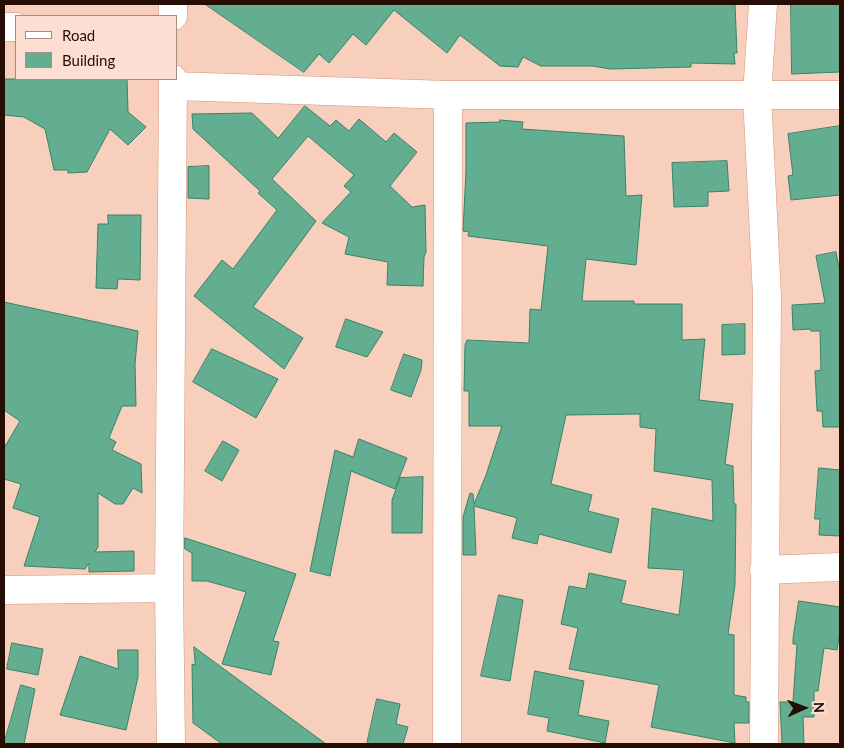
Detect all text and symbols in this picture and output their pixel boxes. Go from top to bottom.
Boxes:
legend [15,15,178,80]
text: Road [62,26,95,44]
text: Building [62,51,115,69]
north arrow [779,683,829,733]
text: N [811,702,828,713]

